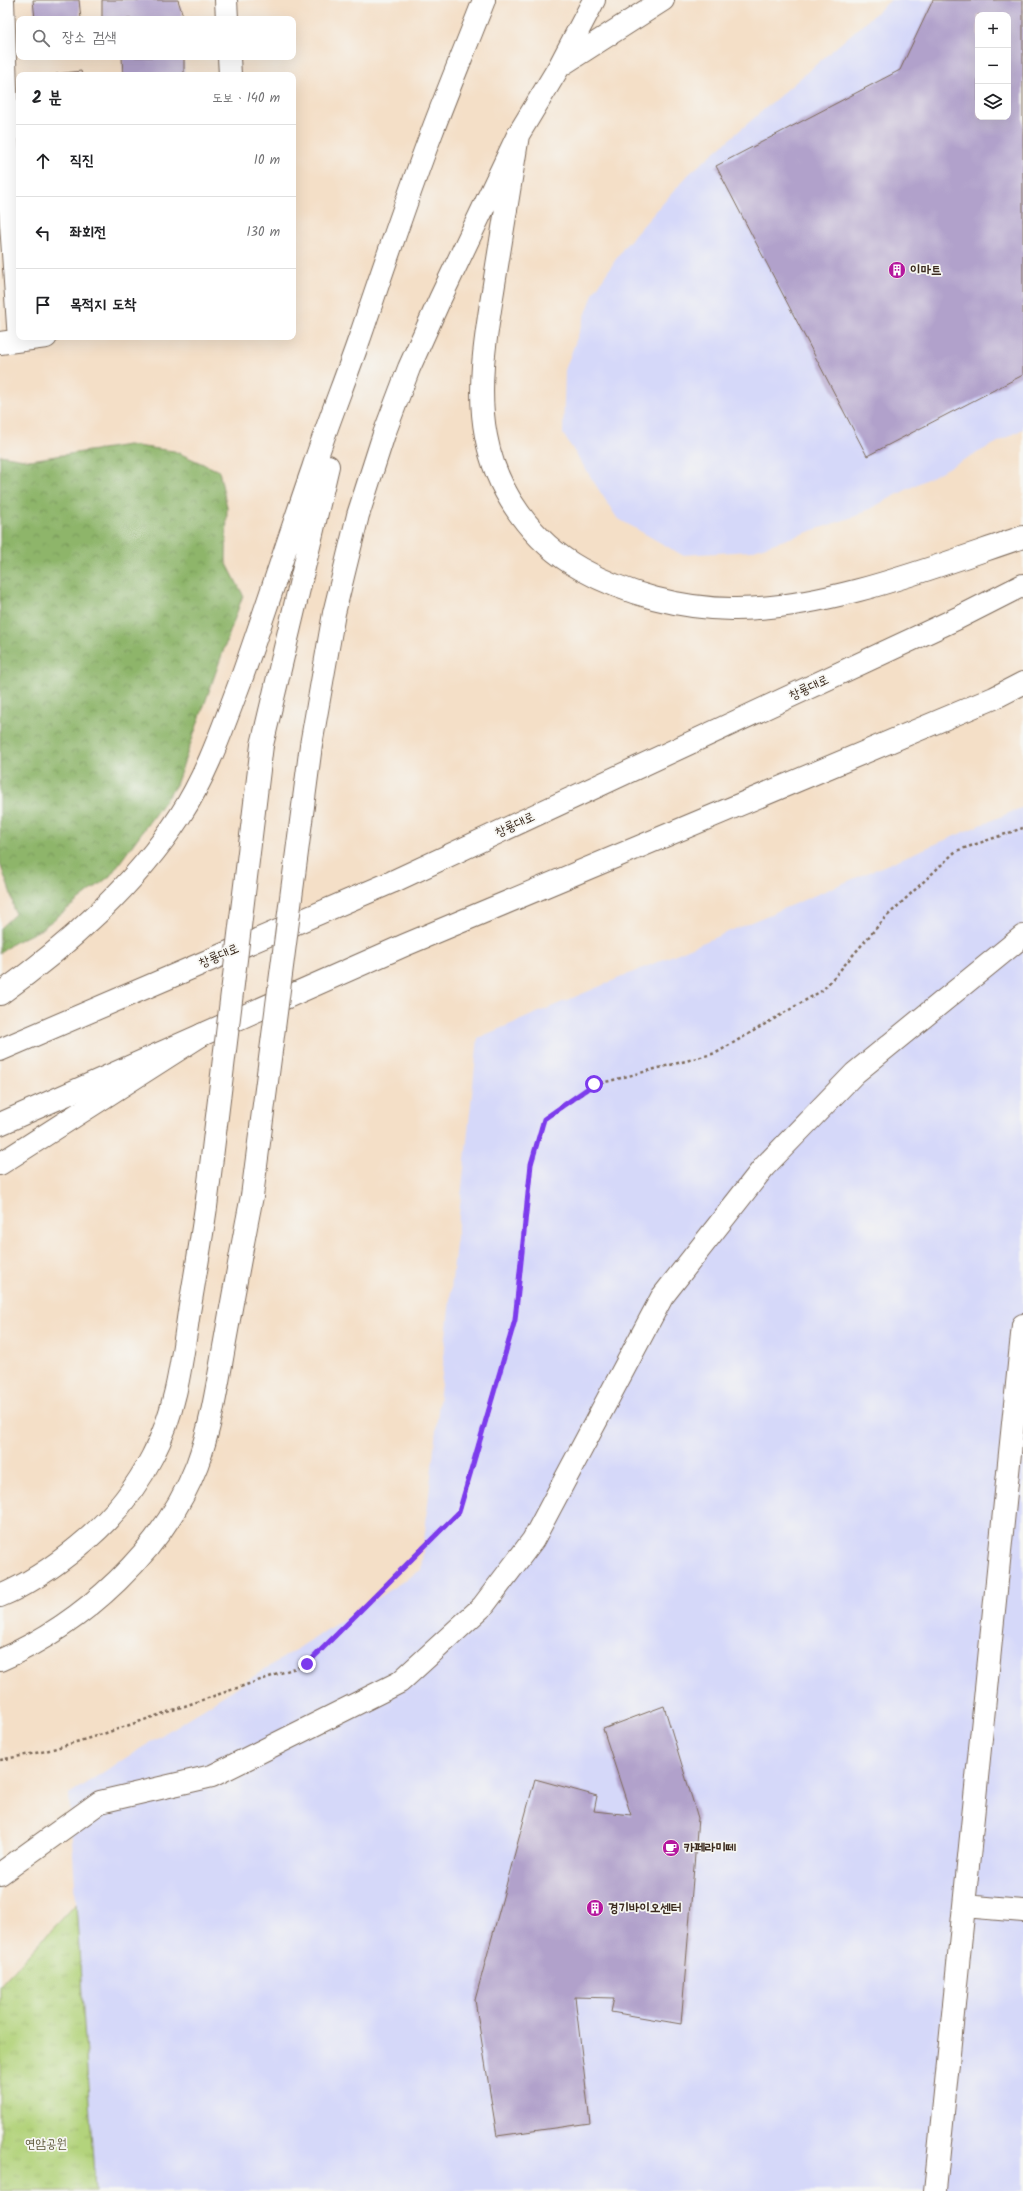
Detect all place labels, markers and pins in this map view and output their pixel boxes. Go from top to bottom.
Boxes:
building icon: 이마트 [887,260,907,280]
place label: 이마트 [910,260,942,281]
cafe icon: 카페라미떼 [661,1838,681,1858]
place label: 카페라미떼 [684,1838,736,1859]
building icon: 경기바이오센터 [585,1898,605,1918]
place label: 경기바이오센터 [608,1898,681,1919]

